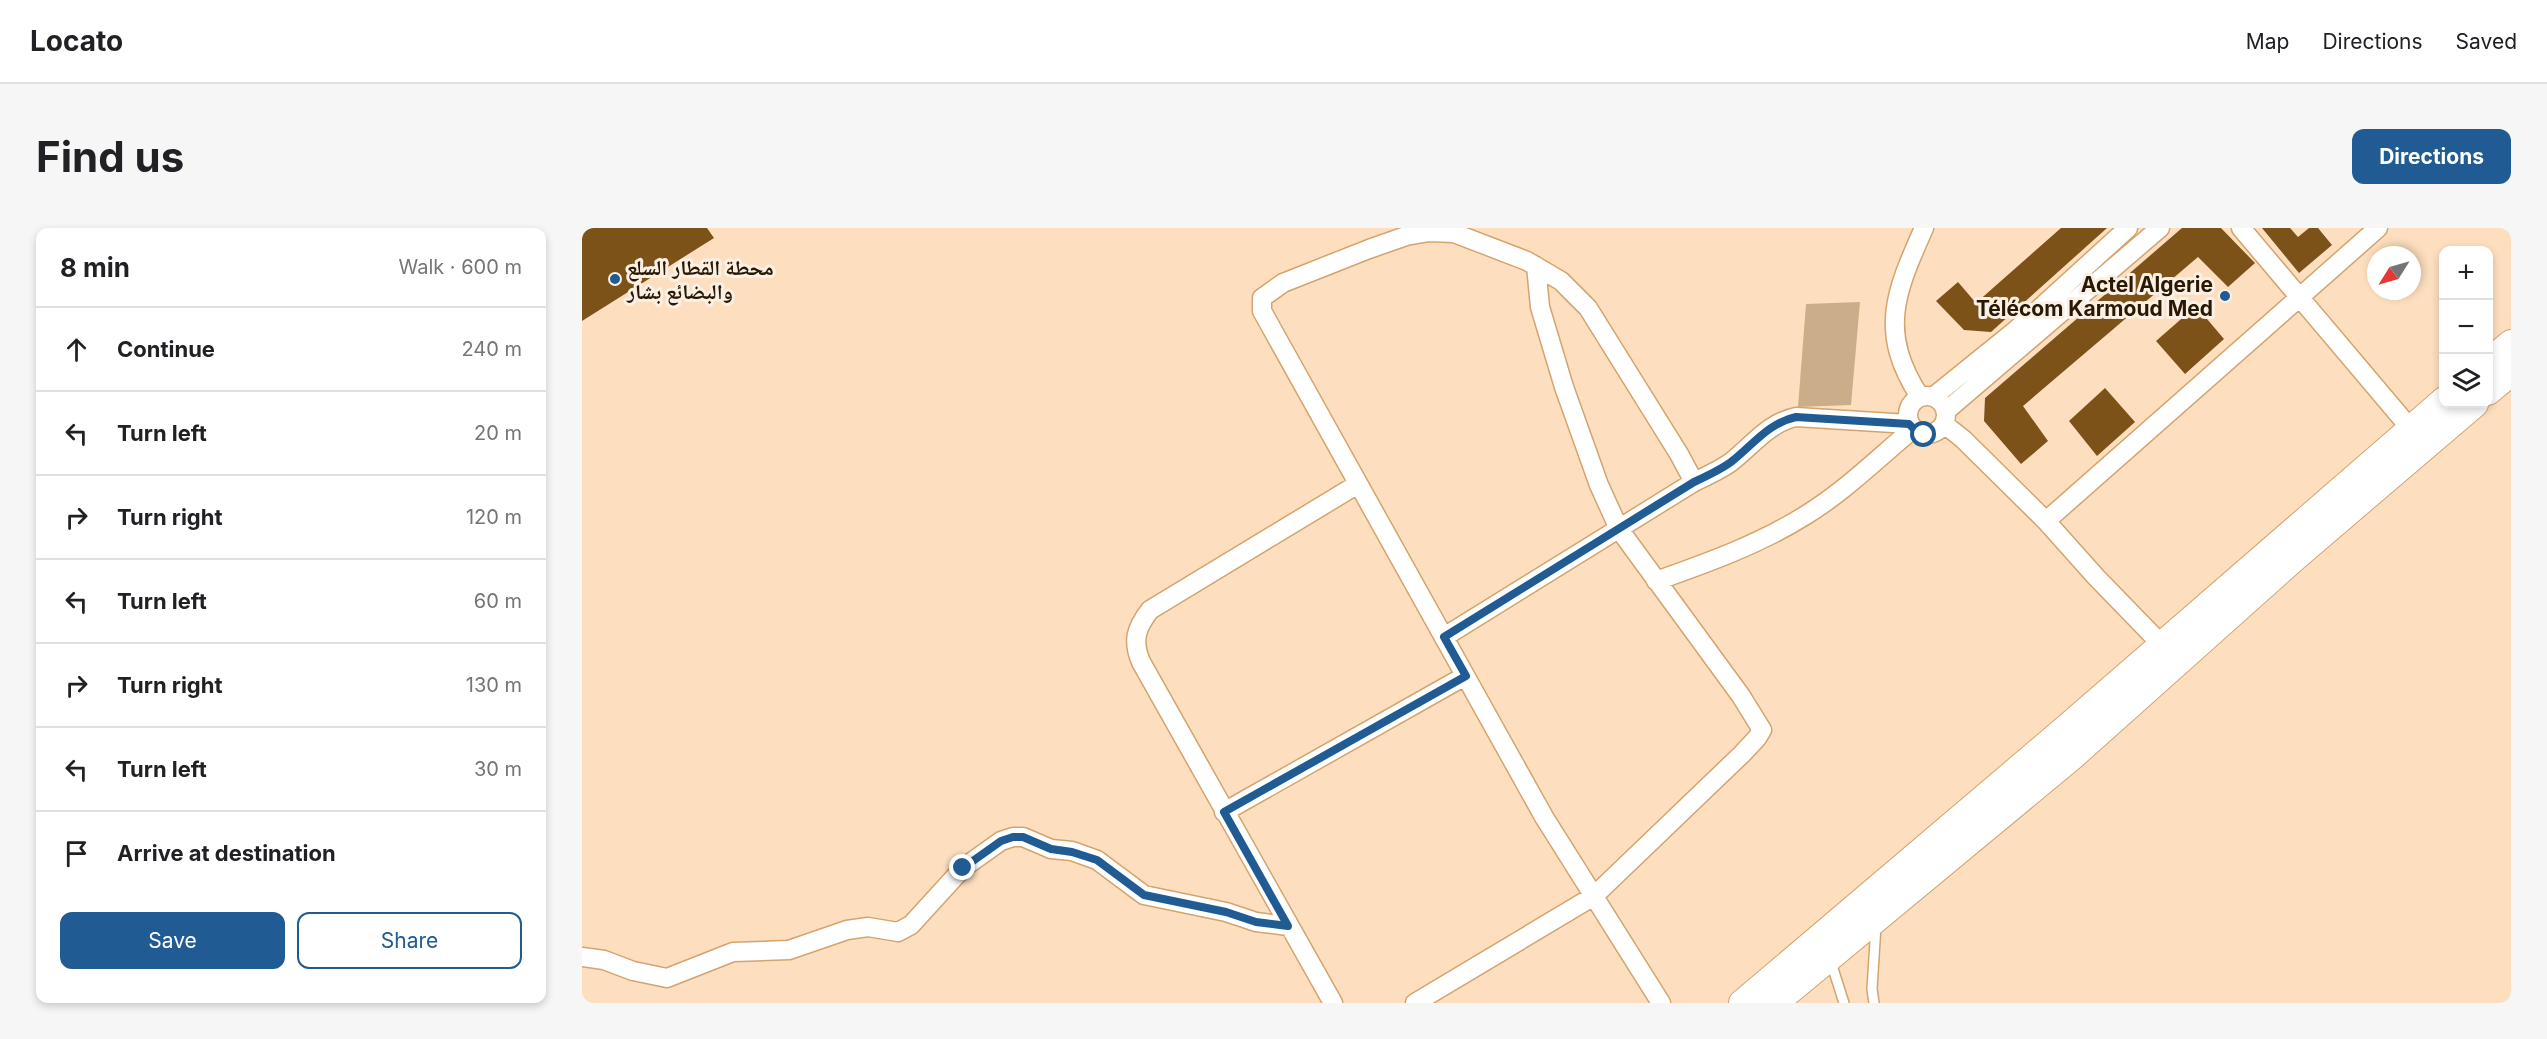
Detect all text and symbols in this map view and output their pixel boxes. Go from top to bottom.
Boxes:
text: Locato [30,24,123,58]
text: Map [2246,29,2289,54]
text: Directions [2322,29,2423,54]
text: Saved [2456,29,2517,54]
button: Directions [2352,129,2511,184]
text: Find us [36,131,184,182]
north arrow [2367,246,2421,300]
map controls [2439,246,2493,408]
button: + [2439,246,2493,300]
text: 8 min [60,252,130,283]
text: Walk · 600 m [398,255,522,279]
place label: محطة القطار السلع والبضائع بشار [626,255,774,306]
marker: محطة القطار السلع والبضائع بشار [608,272,622,286]
place label: Actel Algerie Télécom Karmoud Med [1976,272,2213,321]
marker: Actel Algerie Télécom Karmoud Med [2218,289,2232,303]
button: − [2439,300,2493,354]
icon: ahead [60,333,93,366]
text: Continue [117,336,215,362]
text: 240 m [461,337,522,361]
button: layers [2439,354,2493,408]
icon: left [60,417,93,450]
text: Turn left [117,420,207,446]
text: 20 m [474,421,522,445]
route start [1910,421,1936,447]
icon: right [60,501,93,534]
text: Turn right [117,504,223,530]
text: 120 m [466,505,522,529]
icon: left [60,585,93,618]
text: Turn left [117,588,207,614]
text: 60 m [474,589,522,613]
icon: right [60,669,93,702]
text: Turn right [117,672,223,698]
text: 130 m [466,673,522,697]
icon: left [60,753,93,786]
text: Turn left [117,756,207,782]
text: 30 m [474,757,522,781]
icon: arrive [60,837,93,870]
text: Arrive at destination [117,840,336,866]
route end [949,854,975,880]
button: Save [60,912,285,969]
button: Share [297,912,522,969]

